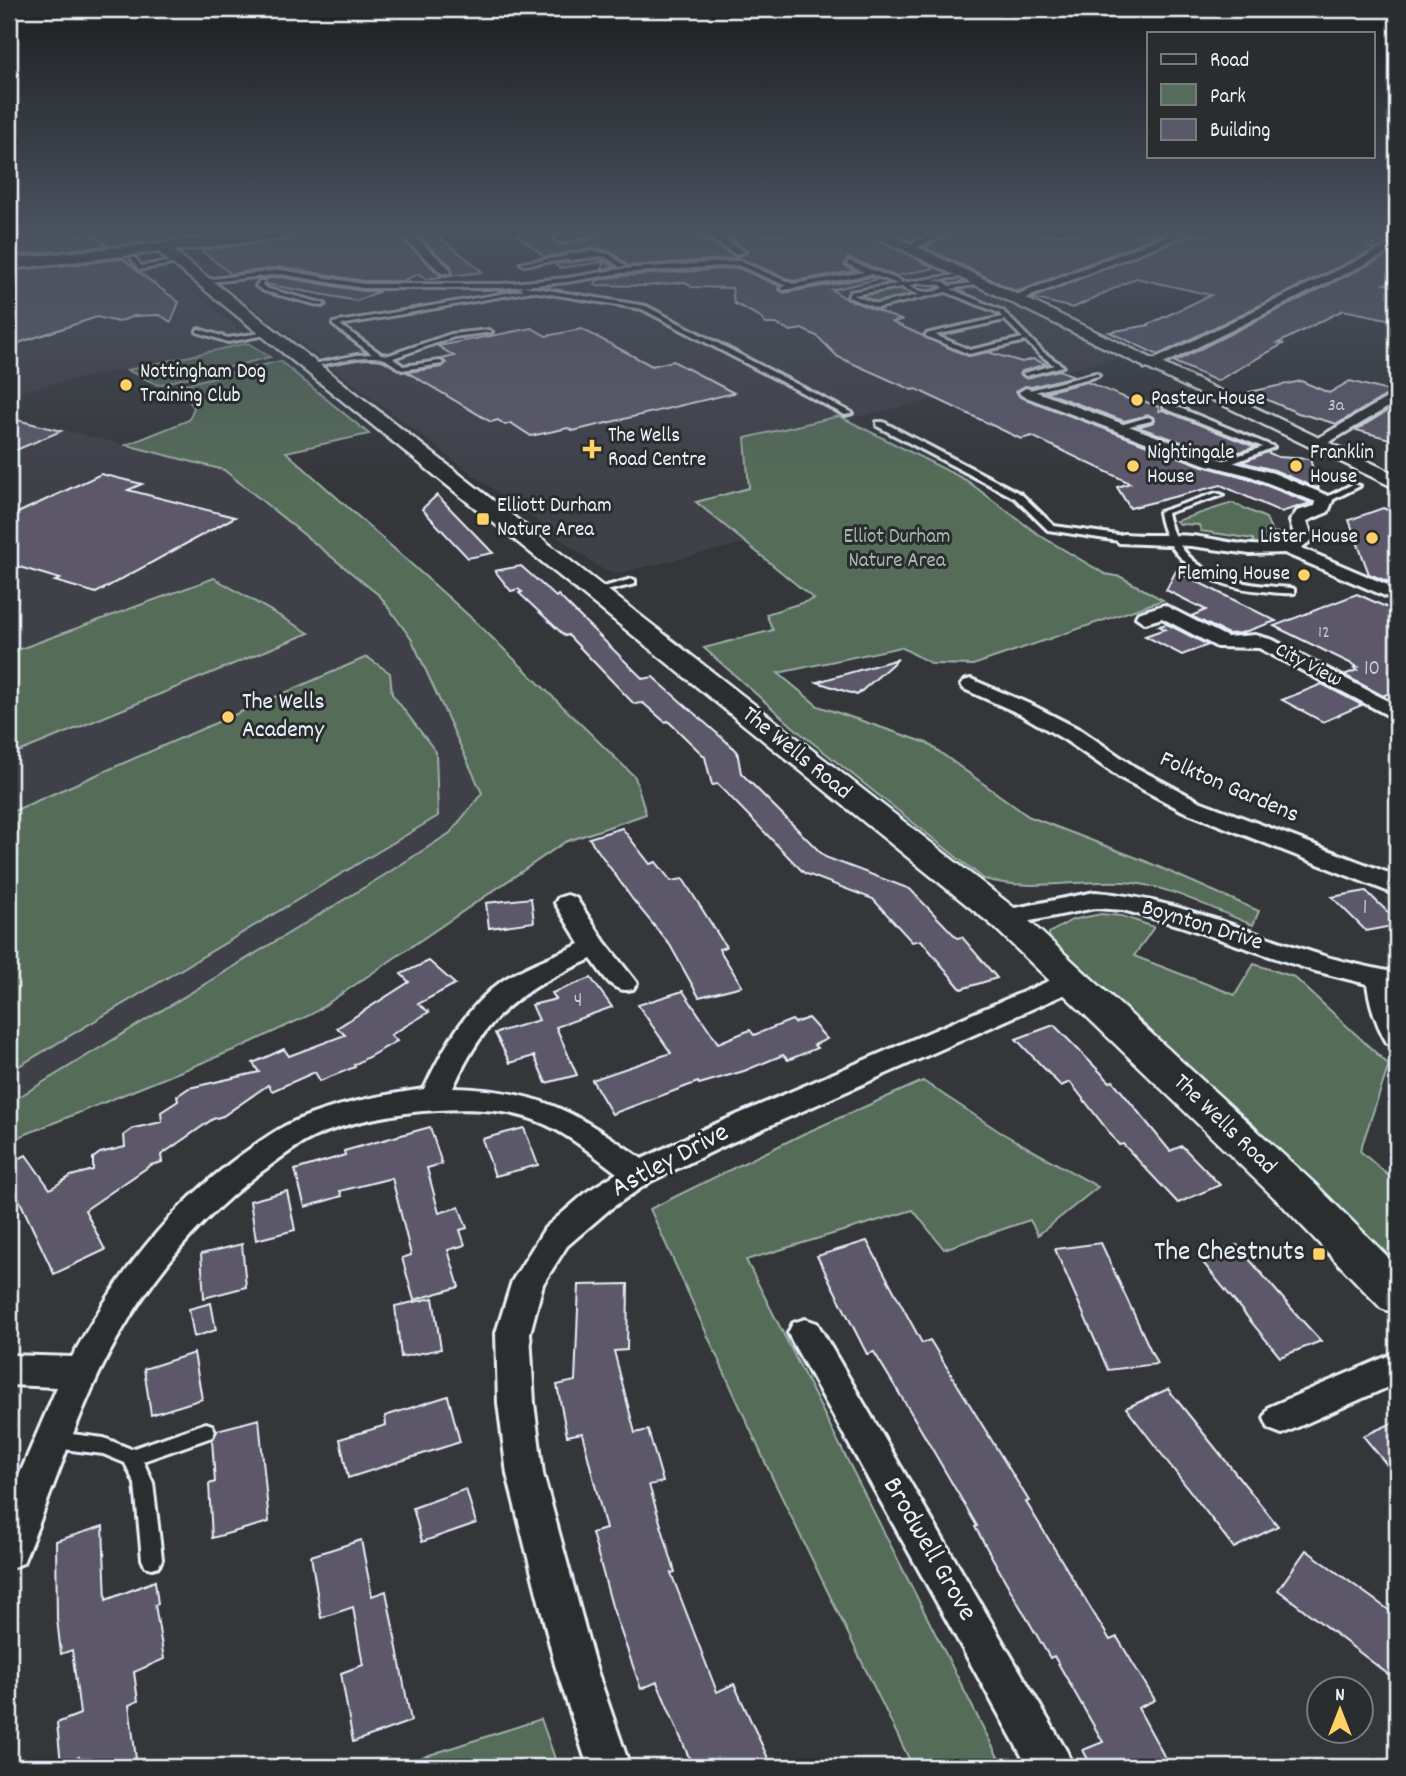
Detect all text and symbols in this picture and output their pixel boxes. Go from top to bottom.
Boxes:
legend [1147,32,1374,158]
text: Road [1210,47,1249,77]
text: Park [1210,83,1246,113]
text: Building [1210,117,1270,147]
place label: Nottingham Dog Training Club [140,358,266,412]
marker: Nottingham Dog Training Club [118,377,134,393]
place label: Pasteur House [1151,385,1265,415]
marker: Pasteur House [1129,392,1145,408]
house number: 3a [1328,394,1345,419]
place label: The Wells Road Centre [608,422,706,476]
marker: The Wells Road Centre [582,439,602,459]
place label: Nightingale House [1147,439,1235,493]
place label: Franklin House [1310,439,1374,493]
marker: Nightingale House [1125,458,1141,474]
marker: Franklin House [1288,458,1304,474]
place label: Elliott Durham Nature Area [497,492,612,546]
marker: Elliott Durham Nature Area [475,511,491,527]
park label: Elliot Durham Nature Area [844,523,950,577]
place label: Lister House [1260,523,1358,553]
marker: Lister House [1364,530,1380,546]
place label: Fleming House [1177,560,1290,590]
marker: Fleming House [1296,567,1312,583]
house number: 12 [1318,621,1330,646]
street label: City View [1269,636,1347,696]
house number: 10 [1364,655,1380,685]
place label: The Wells Academy [242,686,325,748]
street label: The Wells Road [734,699,858,809]
marker: The Wells Academy [220,709,236,725]
street label: Folkton Gardens [1154,743,1304,833]
street label: Boynton Drive [1137,891,1267,961]
house number: 1 [1363,894,1367,924]
house number: 4 [574,987,582,1017]
street label: The Wells Road [1164,1067,1284,1183]
street label: Astley Drive [605,1114,737,1210]
place label: The Chestnuts [1154,1234,1305,1274]
marker: The Chestnuts [1311,1246,1327,1262]
street label: Brodwell Grove [871,1471,985,1629]
north arrow [1304,1674,1374,1744]
text: N [1335,1683,1345,1710]

